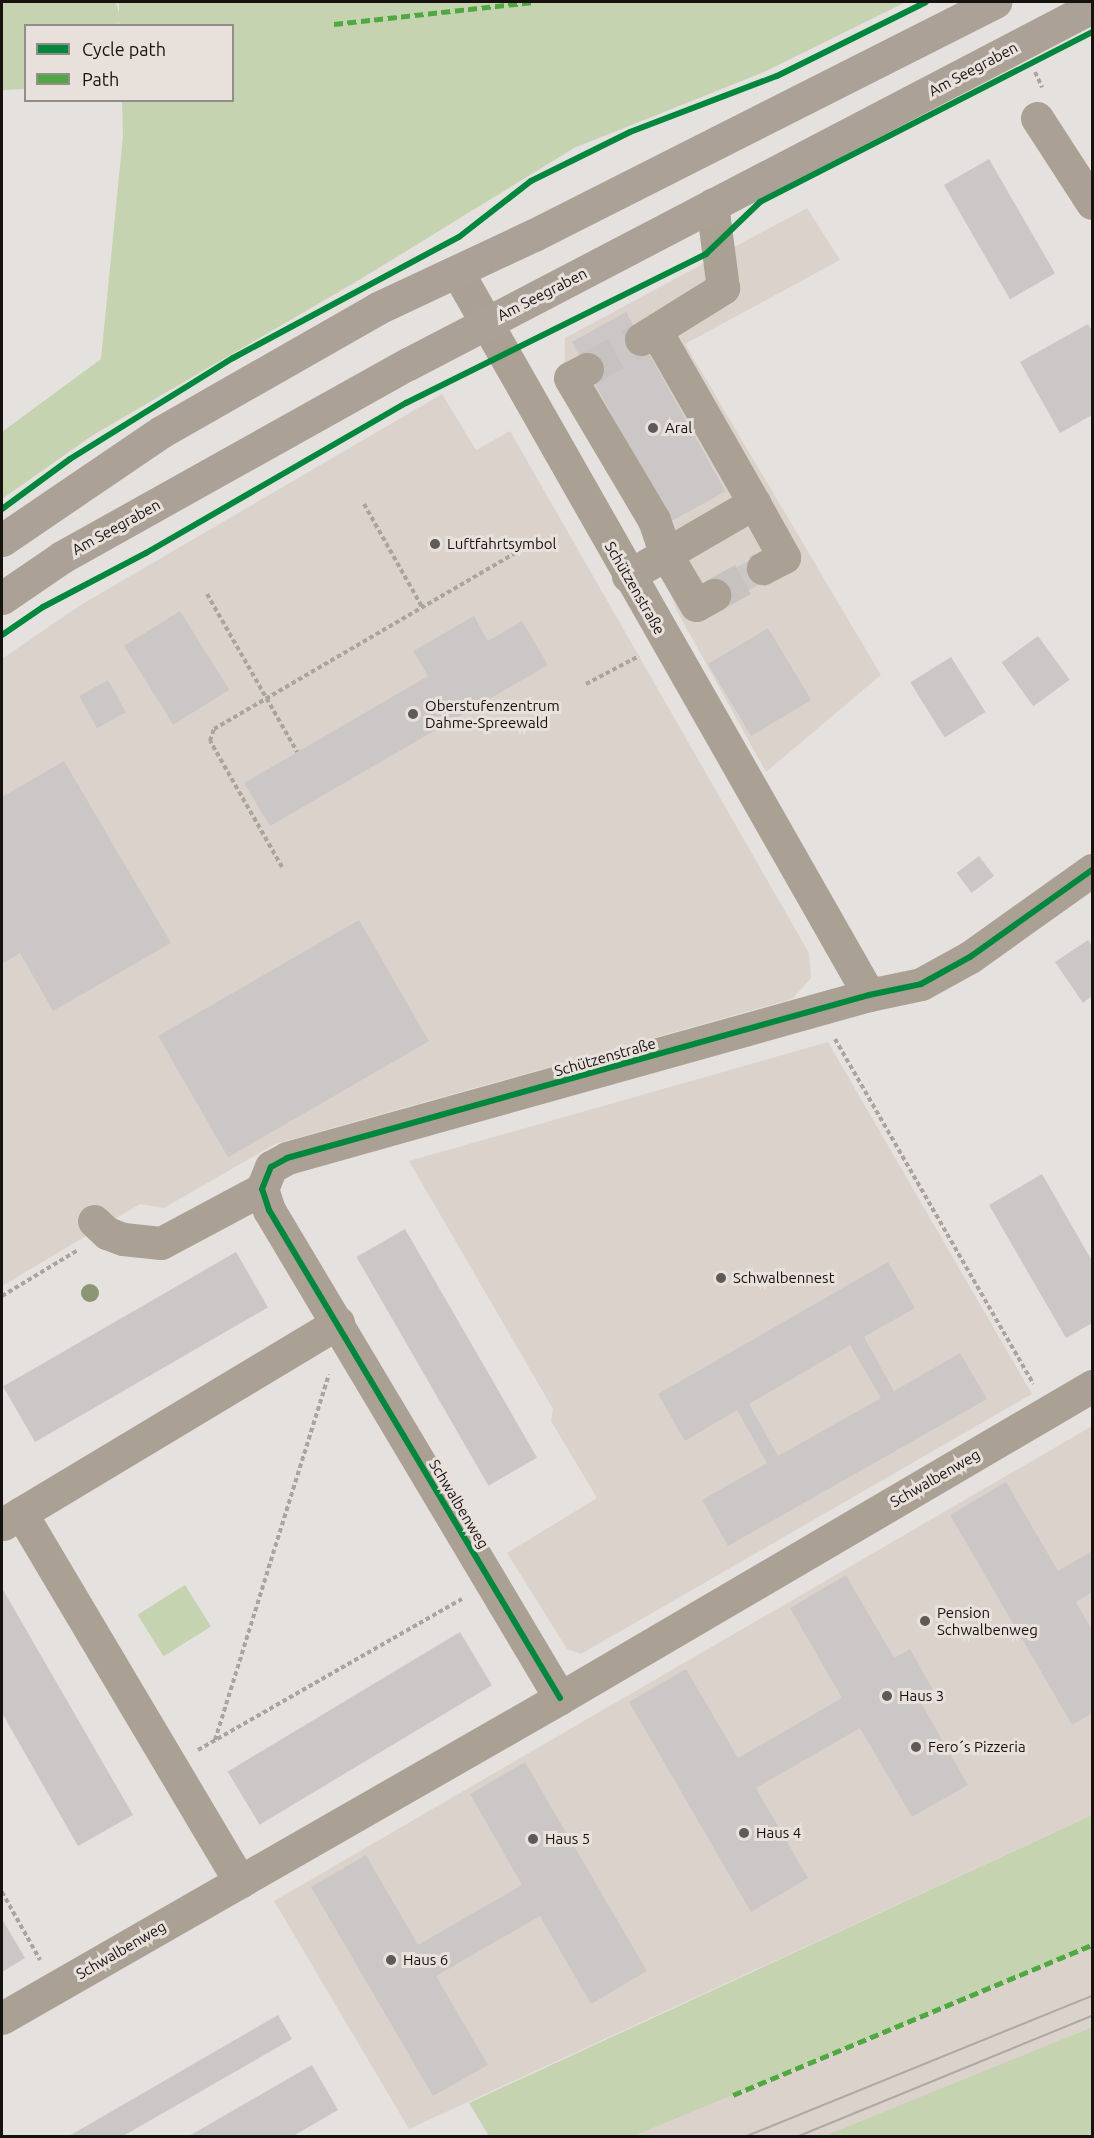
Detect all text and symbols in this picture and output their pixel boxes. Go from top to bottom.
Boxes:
legend [24,24,234,102]
street label: Am Seegraben [925,38,1021,100]
text: Cycle path [82,39,166,59]
text: Path [82,69,119,89]
street label: Am Seegraben [494,264,590,324]
place label: Aral [665,419,692,437]
marker: Aral [646,421,660,435]
street label: Am Seegraben [69,495,163,559]
place label: Luftfahrtsymbol [447,535,557,553]
marker: Luftfahrtsymbol [428,537,442,551]
street label: Schützenstraße [601,538,669,638]
place label: Oberstufenzentrum Dahme-Spreewald [425,696,560,731]
marker: Oberstufenzentrum Dahme-Spreewald [406,707,420,721]
street label: Schützenstraße [552,1034,658,1080]
place label: Schwalbennest [733,1269,835,1287]
marker: Schwalbennest [714,1271,728,1285]
street label: Schwalbenweg [887,1445,983,1511]
street label: Schwalbenweg [425,1456,493,1552]
place label: Pension Schwalbenweg [937,1603,1038,1638]
marker: Pension Schwalbenweg [918,1614,932,1628]
place label: Haus 3 [899,1687,944,1705]
marker: Haus 3 [880,1689,894,1703]
place label: Fero´s Pizzeria [928,1738,1026,1756]
marker: Fero´s Pizzeria [909,1740,923,1754]
place label: Haus 4 [756,1824,801,1842]
marker: Haus 4 [737,1826,751,1840]
place label: Haus 5 [545,1830,590,1848]
marker: Haus 5 [526,1832,540,1846]
street label: Schwalbenweg [73,1917,169,1983]
place label: Haus 6 [403,1951,448,1969]
marker: Haus 6 [384,1953,398,1967]

